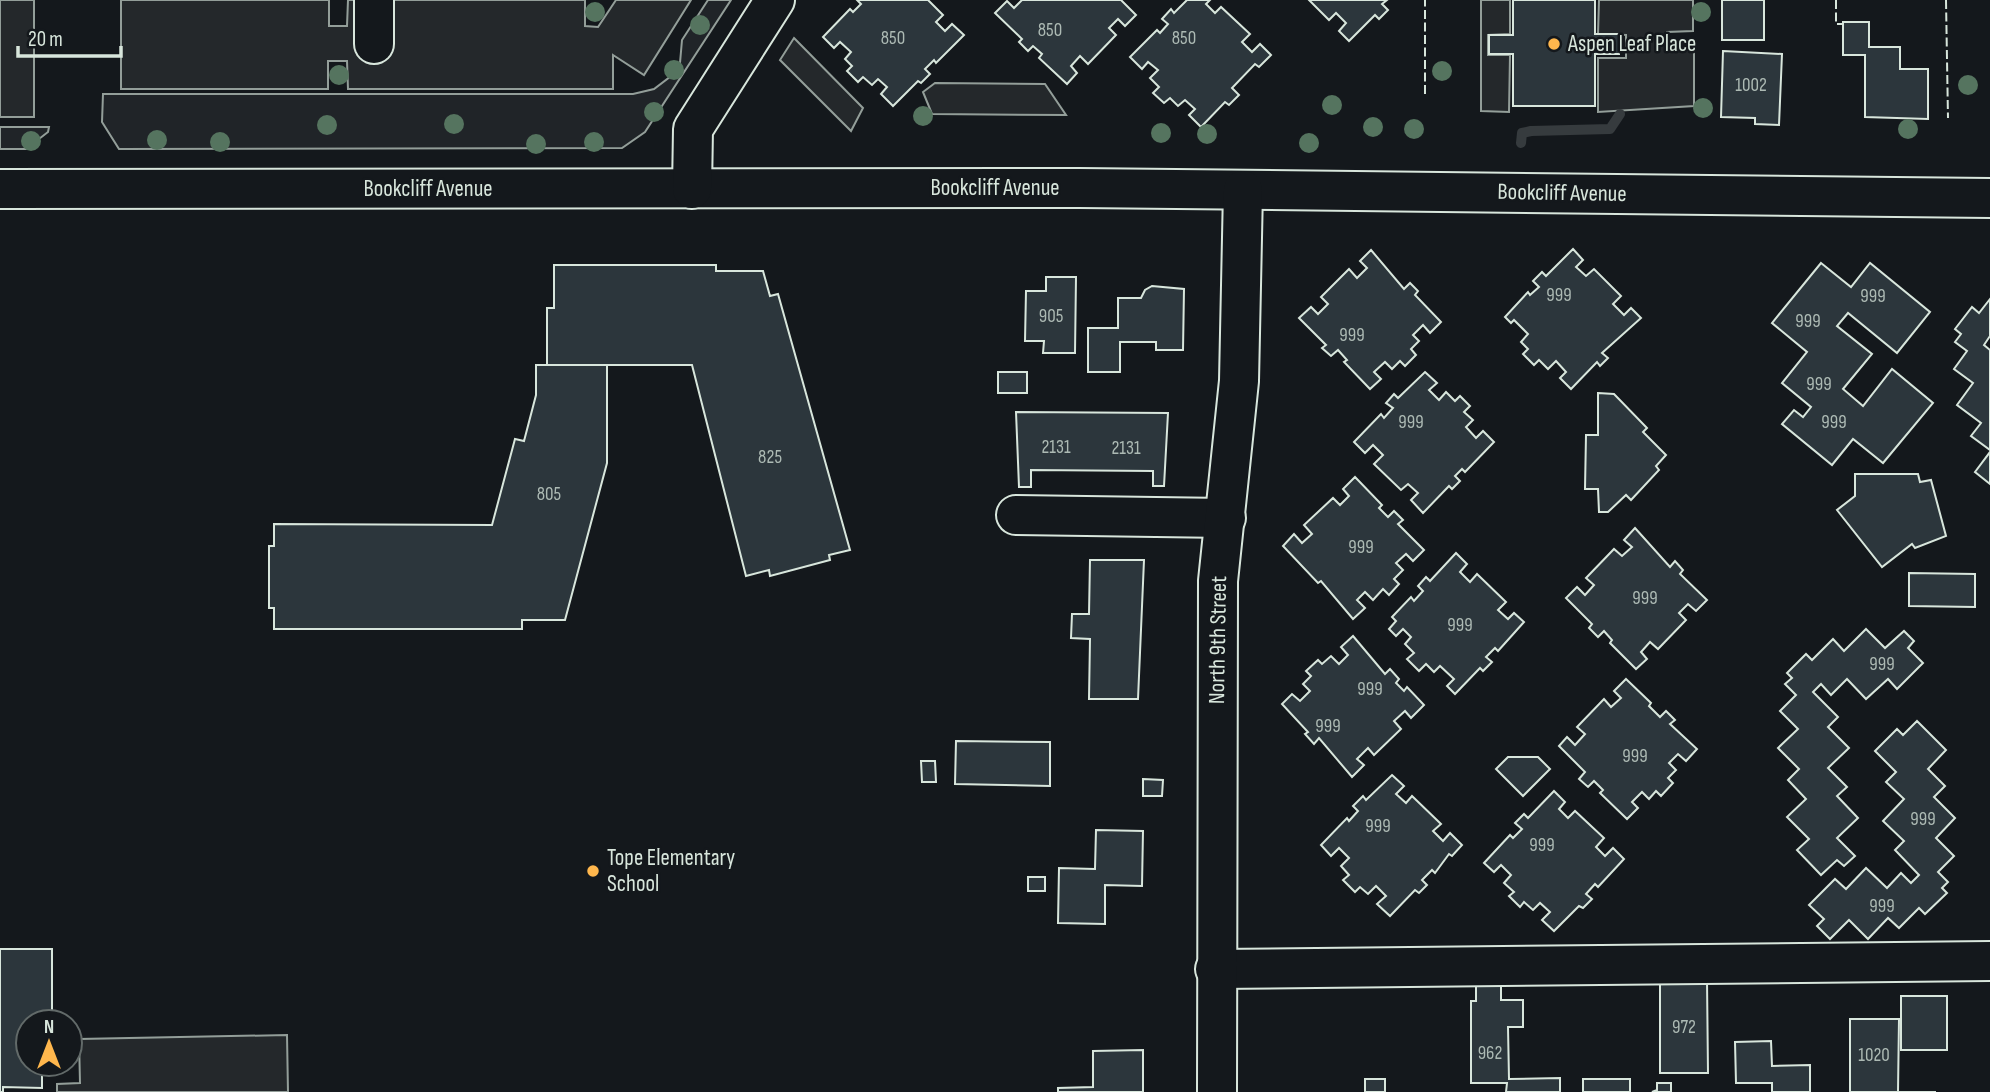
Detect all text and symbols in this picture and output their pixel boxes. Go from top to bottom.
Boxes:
scale bar [18,14,121,58]
house number: 850 [1038,19,1062,42]
text: 20 m [28,27,63,52]
house number: 850 [881,27,905,50]
house number: 850 [1172,27,1196,50]
place label: Aspen Leaf Place [1567,30,1696,58]
marker: Aspen Leaf Place [1546,36,1562,52]
house number: 1002 [1735,74,1767,97]
street label: Bookcliff Avenue [930,174,1060,202]
street label: Bookcliff Avenue [363,175,493,203]
street label: Bookcliff Avenue [1497,178,1627,208]
house number: 999 [1546,284,1572,307]
house number: 999 [1860,285,1886,308]
house number: 905 [1039,305,1063,328]
house number: 999 [1795,310,1821,333]
house number: 999 [1339,324,1365,347]
house number: 999 [1806,373,1832,396]
house number: 999 [1398,411,1424,434]
house number: 999 [1821,411,1847,434]
house number: 2131 [1041,436,1071,459]
house number: 2131 [1111,437,1141,460]
house number: 825 [758,446,782,469]
house number: 805 [537,483,561,506]
house number: 999 [1348,536,1374,559]
street label: North 9th Street [1203,576,1233,704]
house number: 999 [1632,587,1658,610]
house number: 999 [1447,614,1473,637]
house number: 999 [1869,653,1895,676]
house number: 999 [1357,678,1383,701]
house number: 999 [1315,715,1341,738]
house number: 999 [1622,745,1648,768]
house number: 999 [1910,808,1936,831]
house number: 999 [1365,815,1391,838]
house number: 999 [1529,834,1555,857]
place label: Tope Elementary School [607,844,735,898]
marker: Tope Elementary School [585,863,601,879]
house number: 999 [1869,895,1895,918]
north arrow [14,1008,84,1078]
text: N [44,1016,54,1039]
house number: 972 [1672,1016,1696,1039]
house number: 962 [1478,1042,1502,1065]
house number: 1020 [1858,1044,1890,1067]

